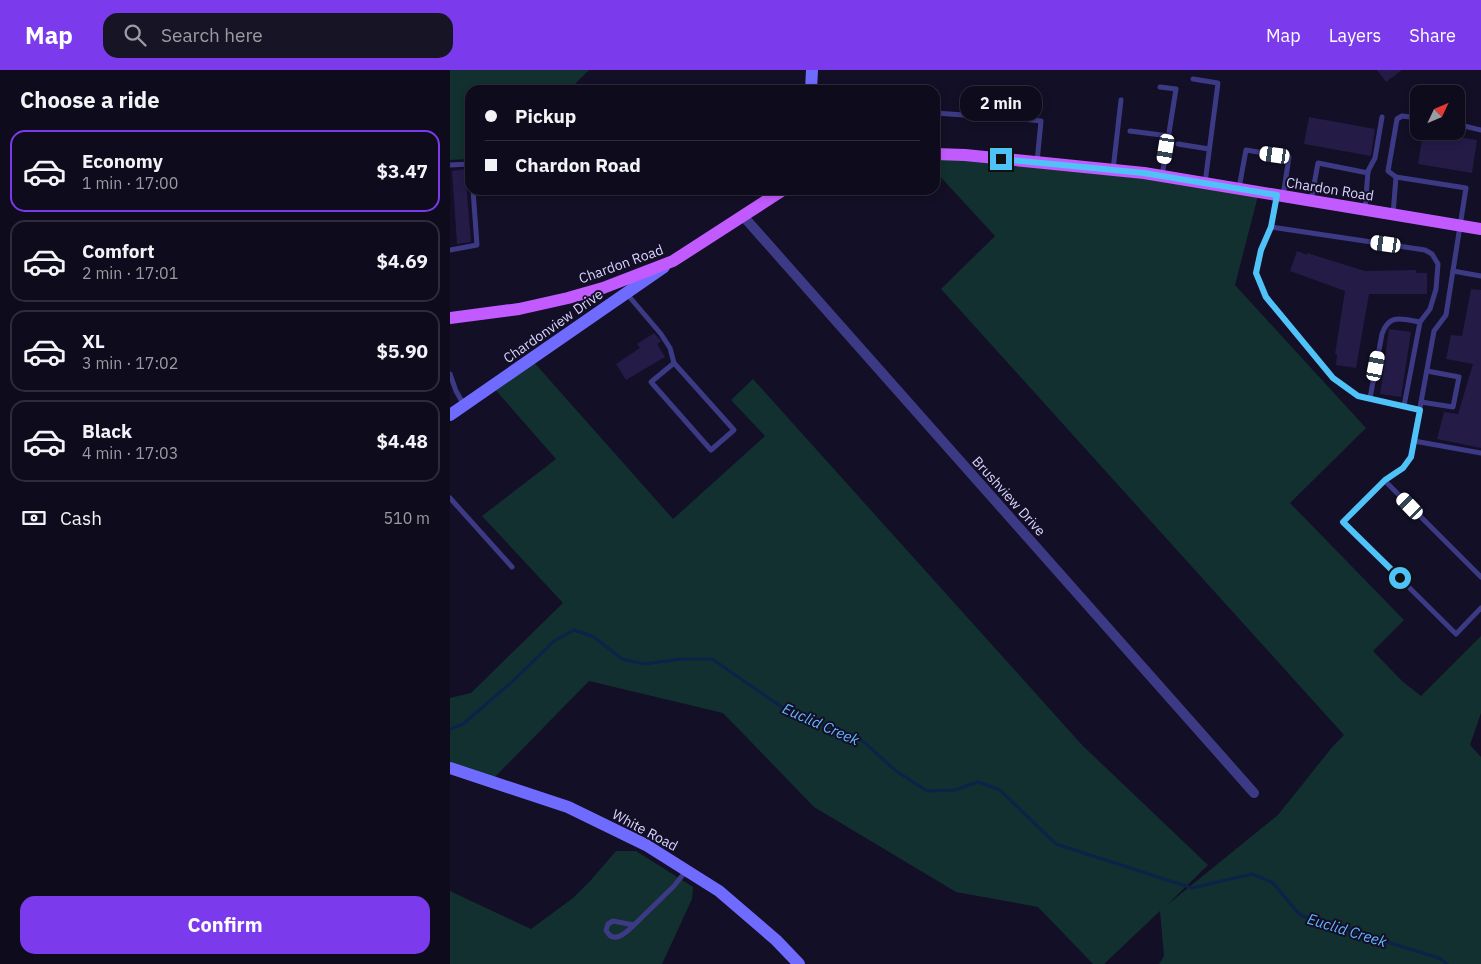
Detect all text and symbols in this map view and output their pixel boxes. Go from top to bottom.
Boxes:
search box [103,13,453,58]
text: Map [25,19,73,51]
icon: search [121,21,149,49]
text: Search here [161,23,263,47]
text: Map [1266,24,1301,47]
text: Layers [1329,24,1381,47]
text: Share [1409,24,1456,47]
text: Choose a ride [20,85,160,114]
north arrow [1410,85,1465,140]
map controls [1410,85,1465,140]
callout: 2 min [960,87,1042,122]
text: 2 min [980,93,1022,113]
text: Pickup [515,104,576,128]
car [1156,133,1175,165]
car [1259,145,1290,165]
route end [990,148,1012,170]
icon: car [22,149,67,194]
text: Economy [82,149,163,173]
text: Chardon Road [515,153,641,177]
text: $3.47 [376,159,428,183]
text: 1 min · 17:00 [82,173,178,193]
street label: Chardon Road [1285,173,1375,205]
car [1370,234,1401,254]
icon: car [22,239,67,284]
text: Comfort [82,239,155,263]
street label: Chardon Road [576,240,666,288]
text: $4.69 [376,249,428,273]
text: 2 min · 17:01 [82,263,178,283]
street label: Chardonview Drive [500,285,607,367]
icon: car [22,329,67,374]
text: XL [82,329,105,353]
text: $5.90 [376,339,428,363]
car [1365,350,1386,382]
text: 3 min · 17:02 [82,353,178,373]
icon: car [22,419,67,464]
text: Black [82,419,132,443]
text: $4.48 [376,429,428,453]
text: 4 min · 17:03 [82,443,178,463]
street label: Brushview Drive [968,452,1050,540]
car [1394,490,1425,522]
icon: cash [20,504,48,532]
text: Cash [60,506,102,530]
text: 510 m [383,508,430,528]
route start [1389,567,1411,589]
water label: Euclid Creek [780,699,862,749]
street label: White Road [609,805,681,855]
button: Confirm [20,896,430,954]
water label: Euclid Creek [1305,909,1389,951]

